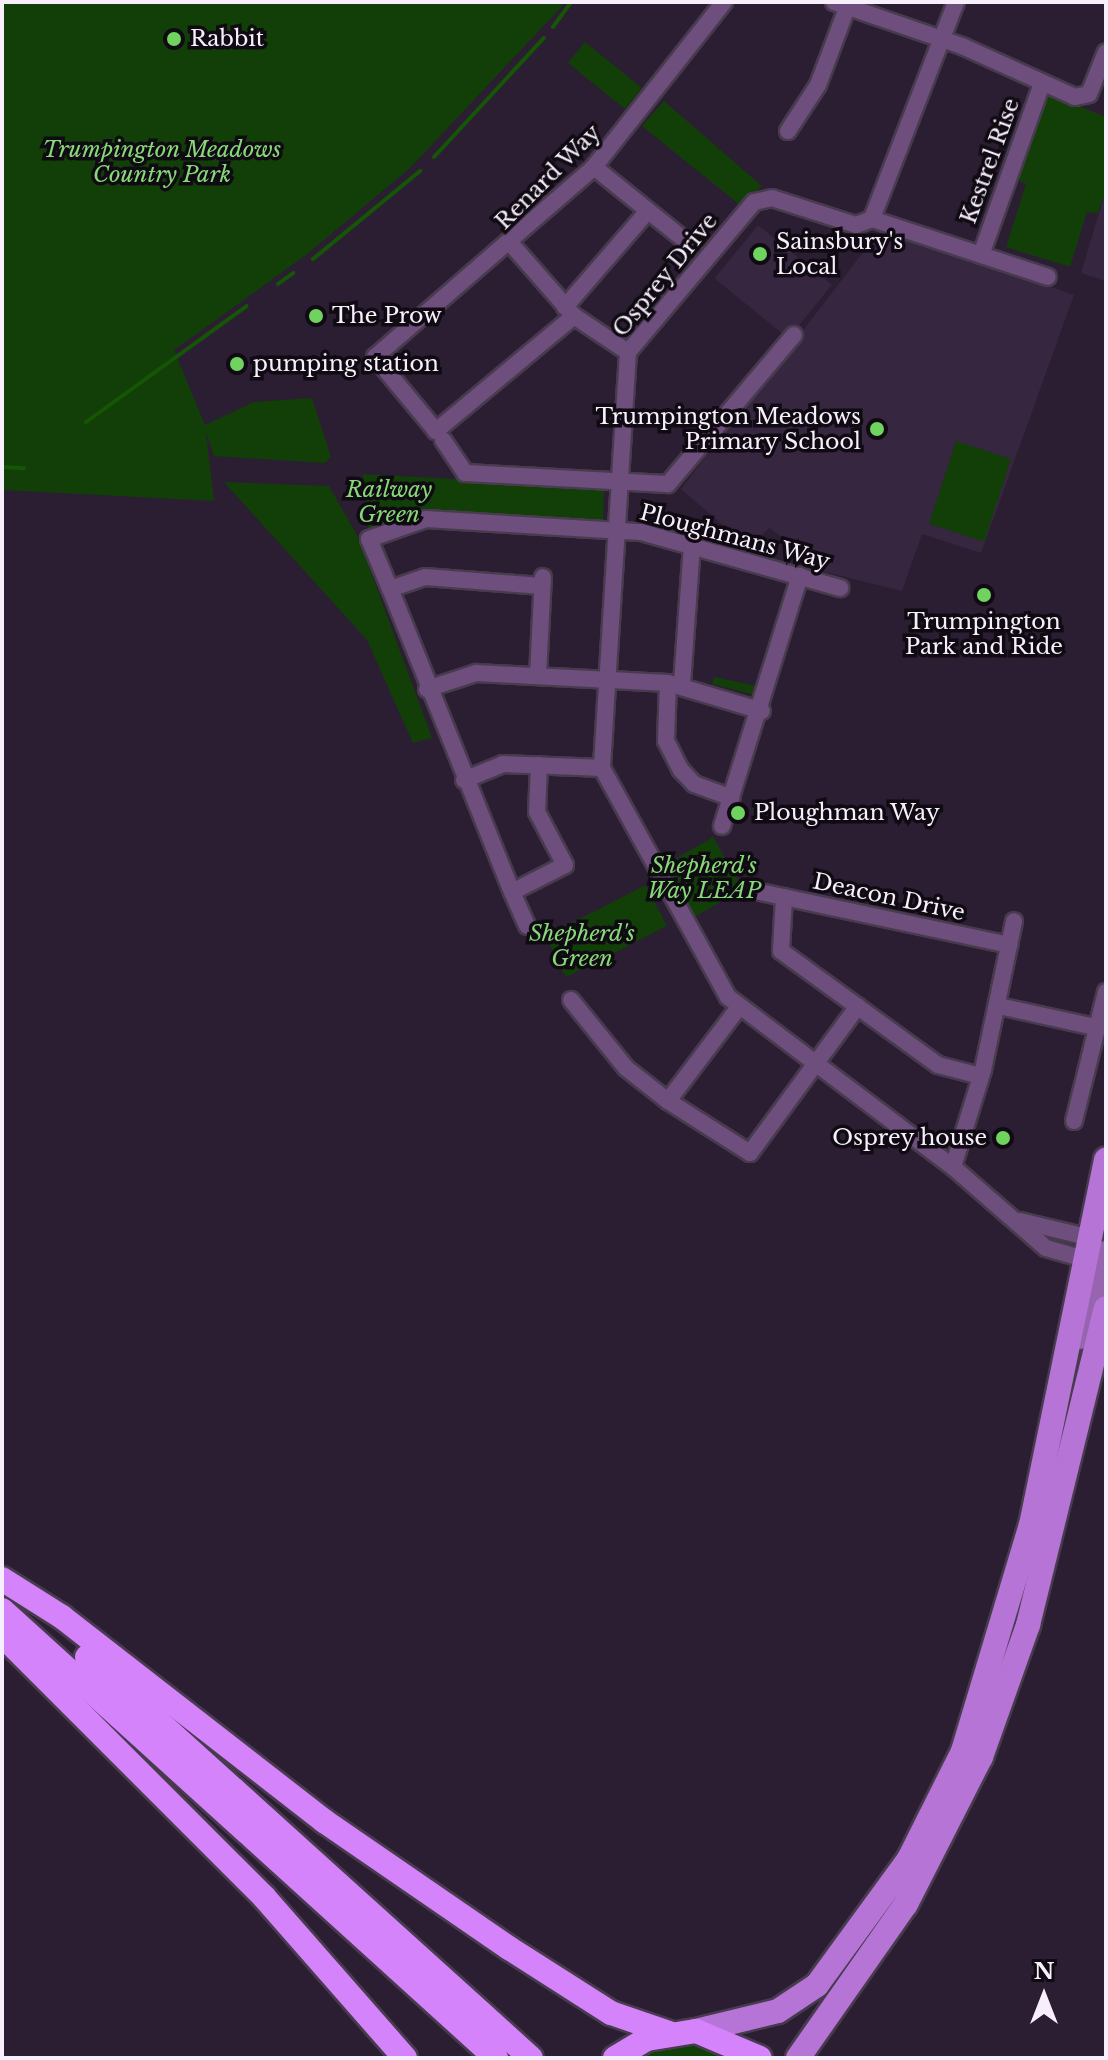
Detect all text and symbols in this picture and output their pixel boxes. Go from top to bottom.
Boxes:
place label: Rabbit [190,26,264,52]
marker: Rabbit [165,30,183,48]
street label: Kestrel Rise [955,95,1025,227]
street label: Renard Way [490,119,606,235]
park label: Trumpington Meadows Country Park [42,136,282,188]
street label: Osprey Drive [607,208,723,342]
place label: Sainsbury's Local [776,228,903,280]
marker: Sainsbury's Local [751,245,769,263]
place label: The Prow [332,303,442,329]
marker: The Prow [307,307,325,325]
place label: pumping station [253,351,439,377]
marker: pumping station [228,355,246,373]
place label: Trumpington Meadows Primary School [596,403,861,454]
marker: Trumpington Meadows Primary School [868,420,886,438]
park label: Railway Green [346,476,432,528]
street label: Ploughmans Way [637,499,833,575]
marker: Trumpington Park and Ride [975,586,993,604]
place label: Trumpington Park and Ride [905,608,1063,660]
place label: Ploughman Way [754,800,941,826]
marker: Ploughman Way [729,804,747,822]
park label: Shepherd's Way LEAP [647,852,761,904]
street label: Deacon Drive [811,868,967,926]
park label: Shepherd's Green [529,920,635,972]
place label: Osprey house [832,1125,987,1151]
marker: Osprey house [994,1129,1012,1147]
north arrow [1004,1956,1084,2036]
text: N [1034,1958,1054,1985]

